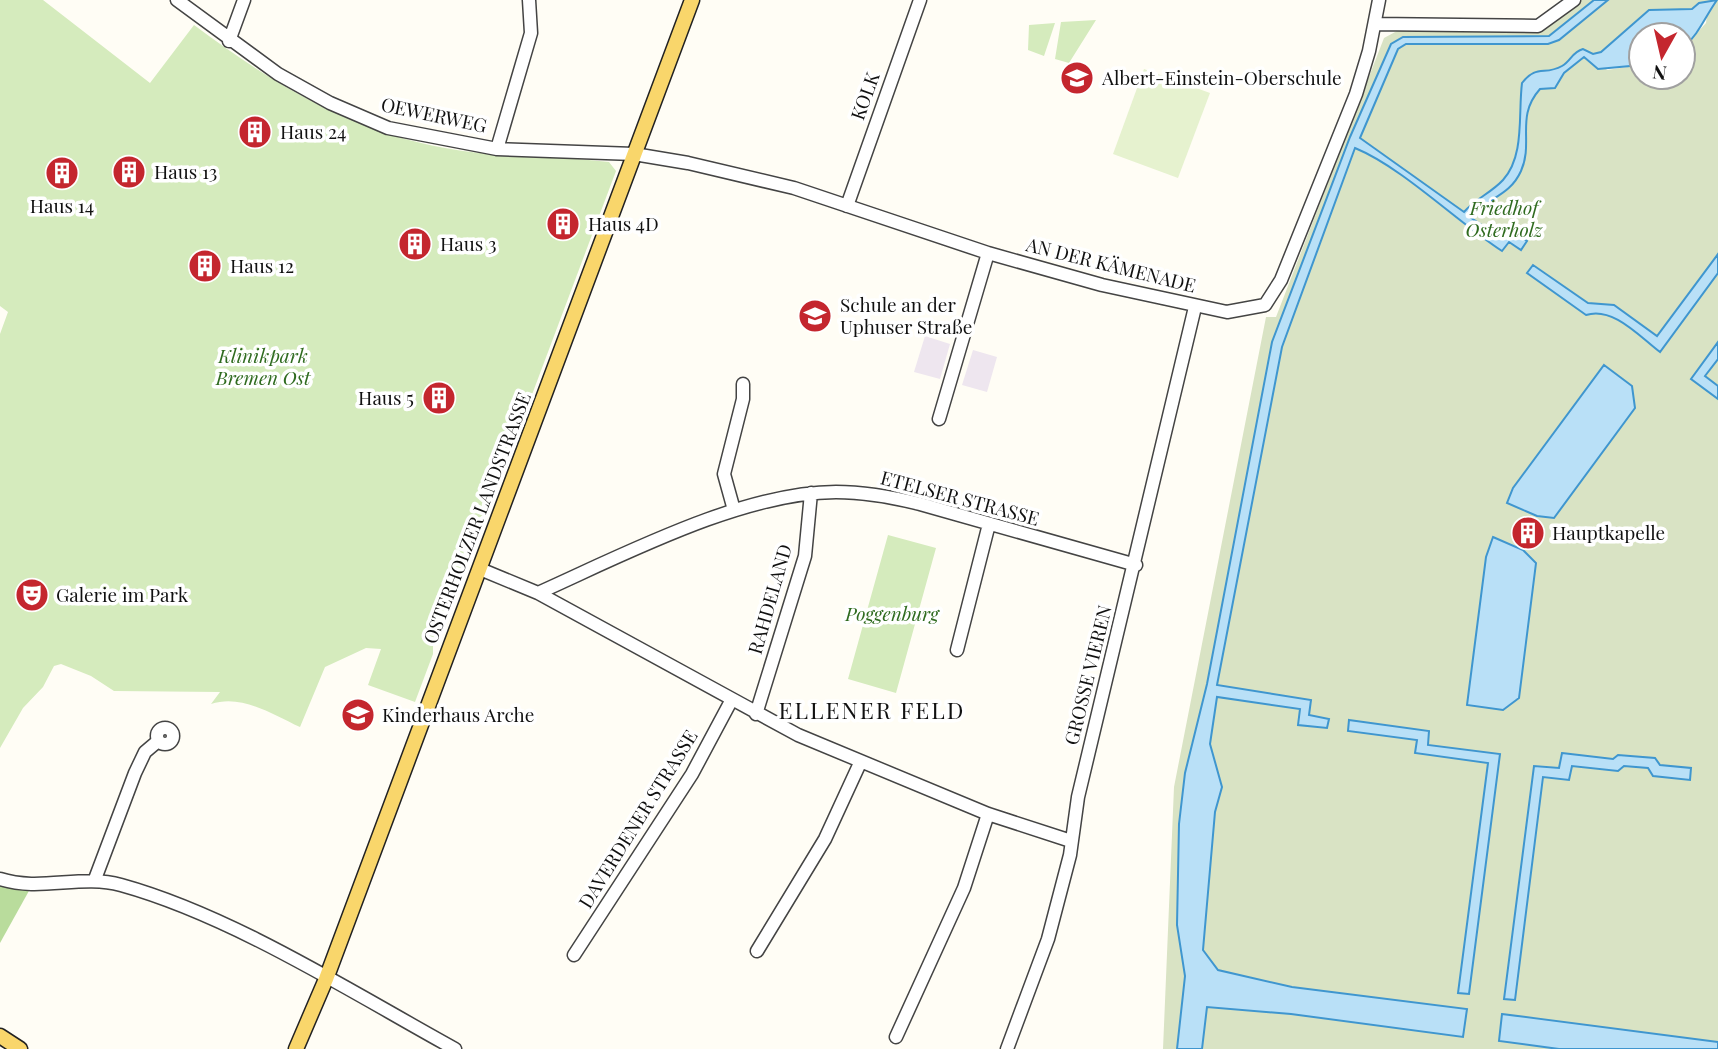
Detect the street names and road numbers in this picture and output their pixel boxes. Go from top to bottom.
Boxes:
street label: KOLK [843,68,885,123]
street label: OEWERWEG [379,90,490,138]
street label: AN DER KÄMENADE [1023,230,1199,298]
street label: OSTERHOLZER LANDSTRASSE [416,388,536,647]
street label: ETELSER STRASSE [878,463,1042,531]
street label: RAHDELAND [741,541,797,657]
street label: GROSSE VIEREN [1057,602,1117,747]
street label: DAVERDENER STRASSE [572,724,703,913]

